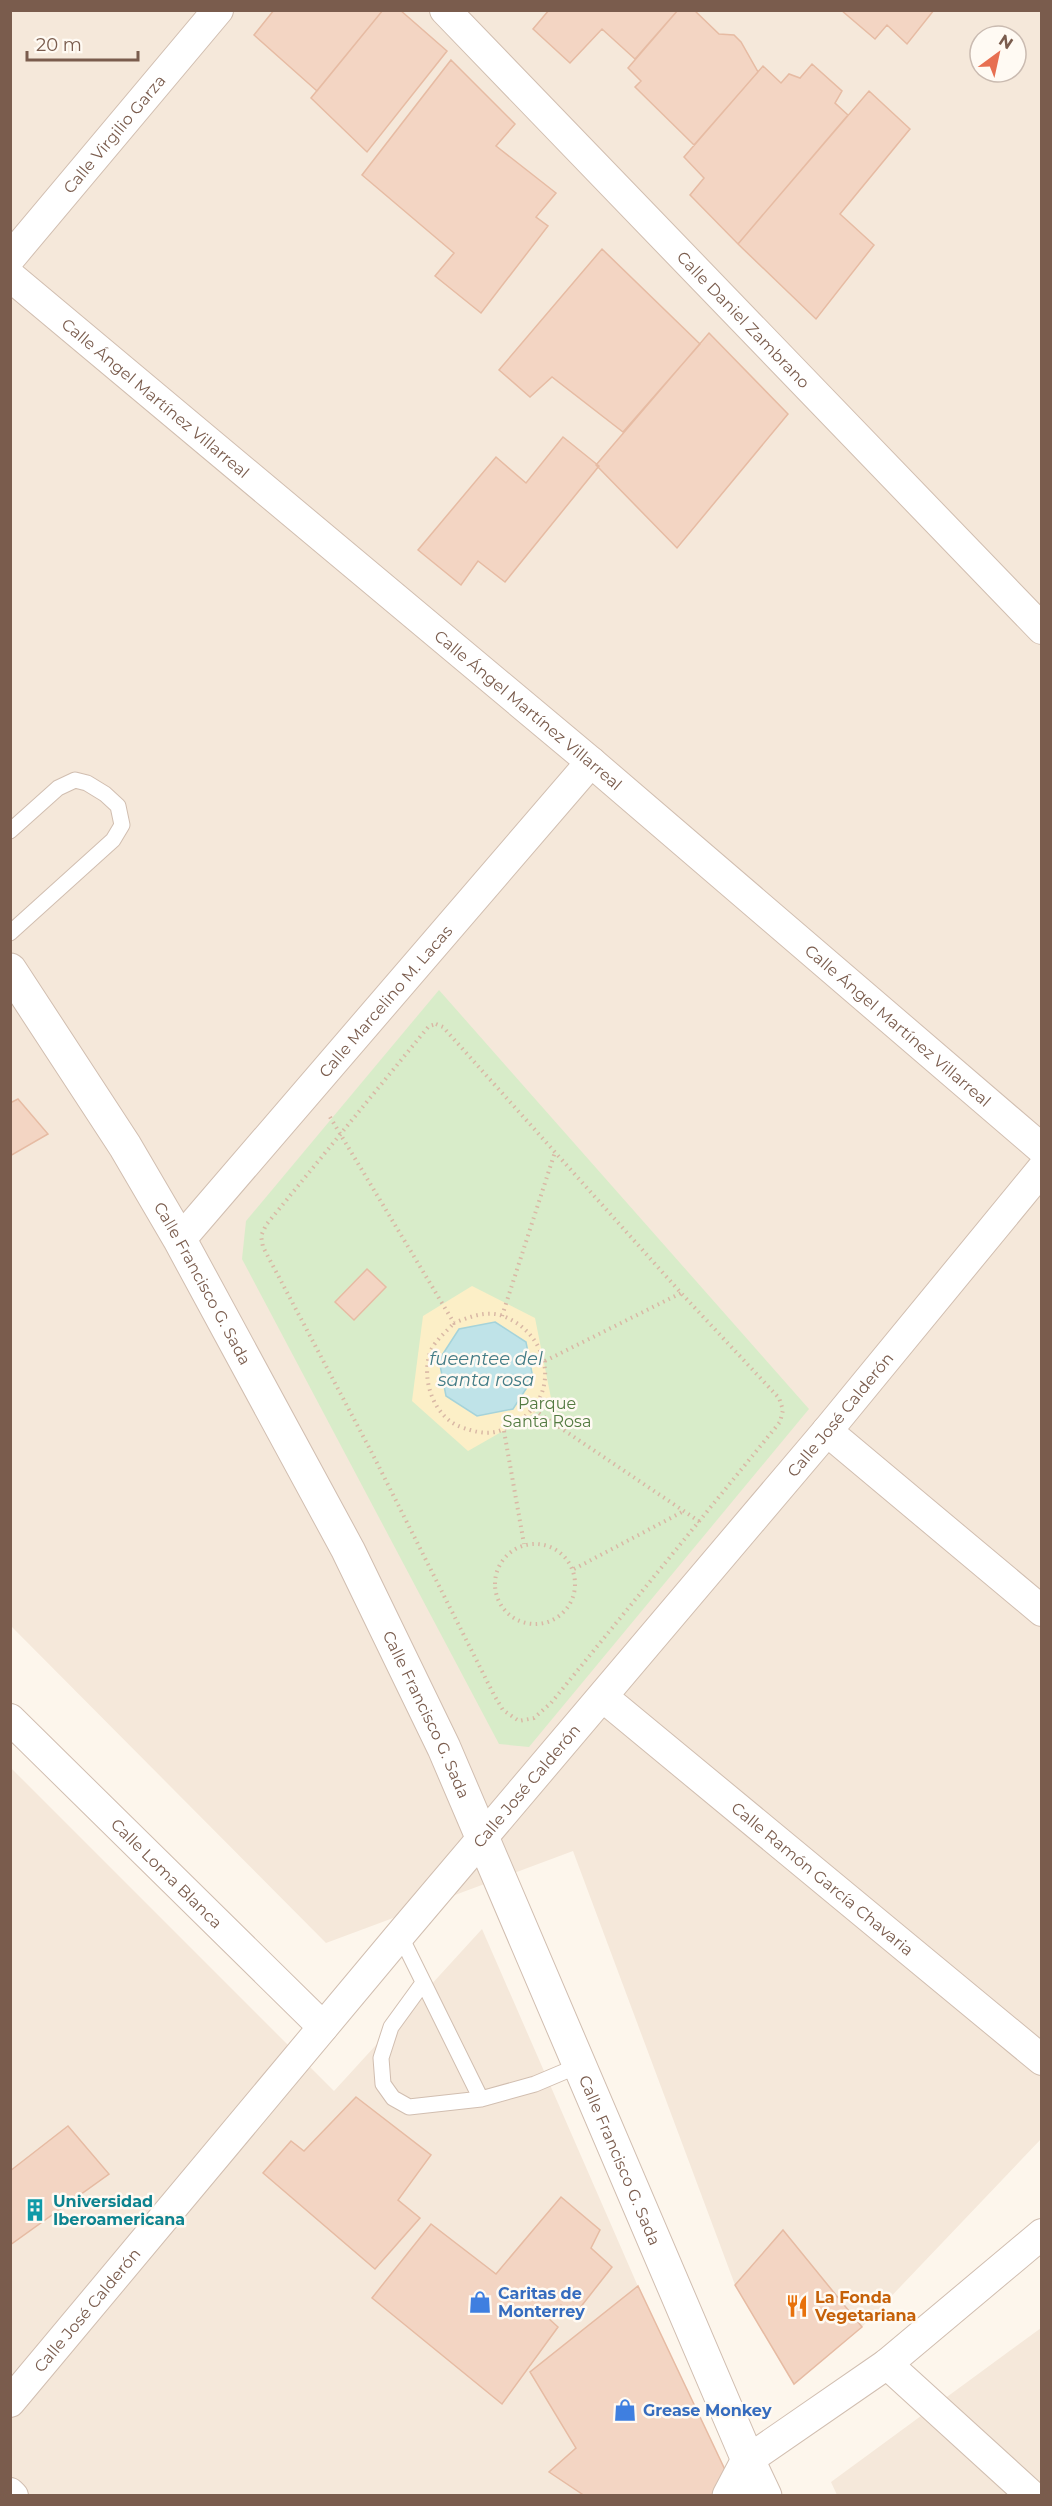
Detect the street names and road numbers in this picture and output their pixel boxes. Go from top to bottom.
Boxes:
street label: Calle Virgilio Garza [59,71,169,197]
street label: Calle Daniel Zambrano [673,247,814,392]
street label: Calle Ángel Martínez Villarreal [58,314,253,482]
street label: Calle Ángel Martínez Villarreal [431,626,626,794]
street label: Calle Marcelino M. Lacas [315,921,456,1081]
street label: Calle Ángel Martínez Villarreal [801,941,995,1110]
street label: Calle Francisco G. Sada [150,1198,255,1368]
street label: Calle José Calderón [783,1349,897,1480]
street label: Calle Francisco G. Sada [379,1627,474,1801]
street label: Calle José Calderón [469,1720,584,1851]
street label: Calle Ramón García Chavaria [728,1798,917,1959]
street label: Calle Loma Blanca [107,1815,226,1932]
street label: Calle Francisco G. Sada [575,2072,665,2248]
street label: Calle José Calderón [30,2244,144,2376]

